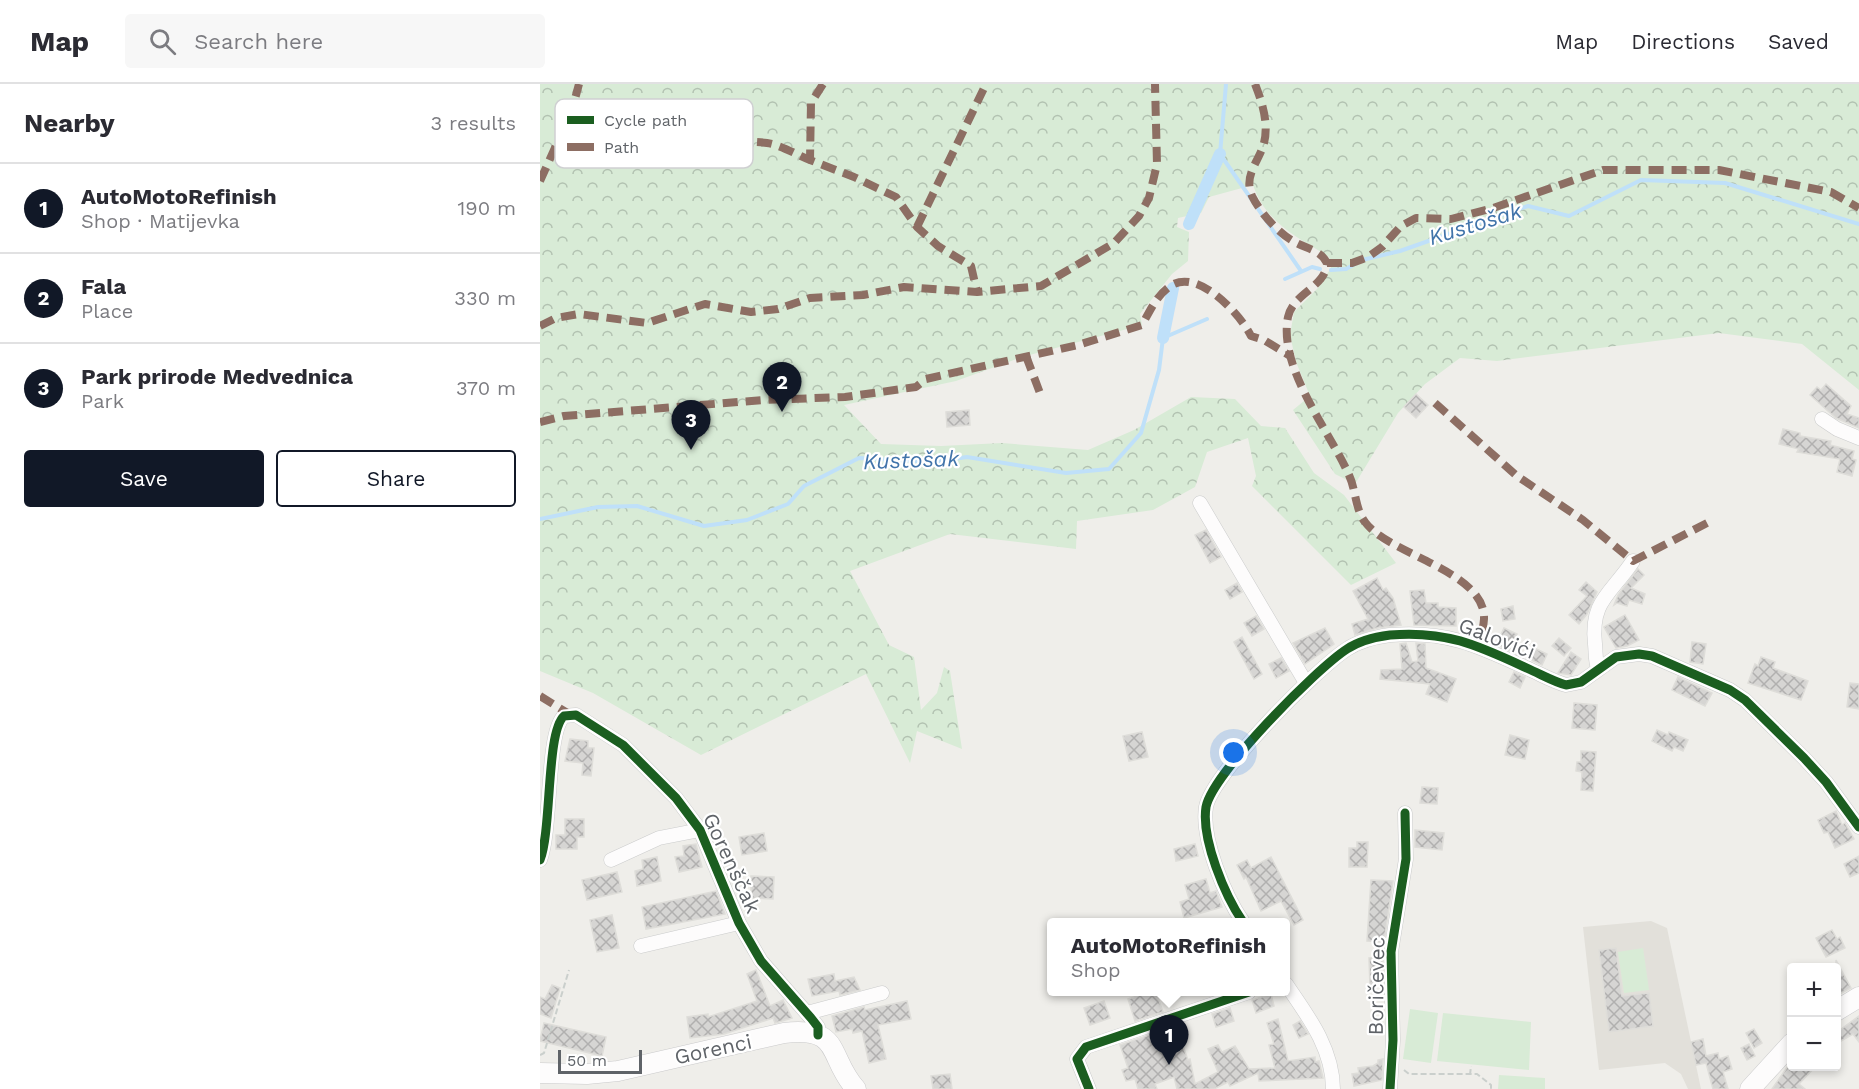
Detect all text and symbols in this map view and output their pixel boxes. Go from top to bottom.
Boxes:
search box [125,14,545,68]
text: Map [30,25,89,58]
icon: search [146,25,179,58]
text: Search here [194,29,323,54]
text: Map [1555,29,1598,54]
text: Directions [1631,29,1735,54]
text: Saved [1768,29,1829,54]
legend [555,99,753,168]
text: Nearby [24,108,115,138]
text: 3 results [431,111,516,135]
text: Cycle path [604,111,687,130]
text: Path [604,138,639,157]
text: AutoMotoRefinish [81,184,277,209]
text: 1 [39,196,48,220]
text: 190 m [458,196,516,220]
water label: Kustošak [1425,198,1526,250]
text: Shop · Matijevka [81,209,240,233]
text: Fala [81,274,126,299]
text: 2 [38,286,49,310]
text: 330 m [454,286,516,310]
text: Place [81,299,133,323]
pin: 2 [762,362,802,412]
text: Park prirode Medvednica [81,364,353,389]
text: 3 [38,376,49,400]
text: 370 m [456,376,516,400]
text: Park [81,389,124,413]
pin: 3 [672,400,710,450]
water label: Kustošak [862,446,961,474]
button: Save [24,450,264,507]
button: Share [276,450,516,507]
street label: Galovići [1455,612,1539,664]
your location [1219,738,1248,767]
street label: Gorenščak [698,809,766,917]
popup [1047,918,1290,996]
text: AutoMotoRefinish [1071,933,1266,958]
street label: Boričevec [1363,936,1389,1036]
text: Shop [1071,958,1120,982]
map controls [1787,963,1841,1071]
button: + [1787,963,1841,1017]
pin: 1 [1150,1016,1188,1065]
button: − [1787,1017,1841,1071]
street label: Gorenci [672,1029,754,1069]
scale bar [558,1047,642,1074]
text: 50 m [567,1051,607,1070]

